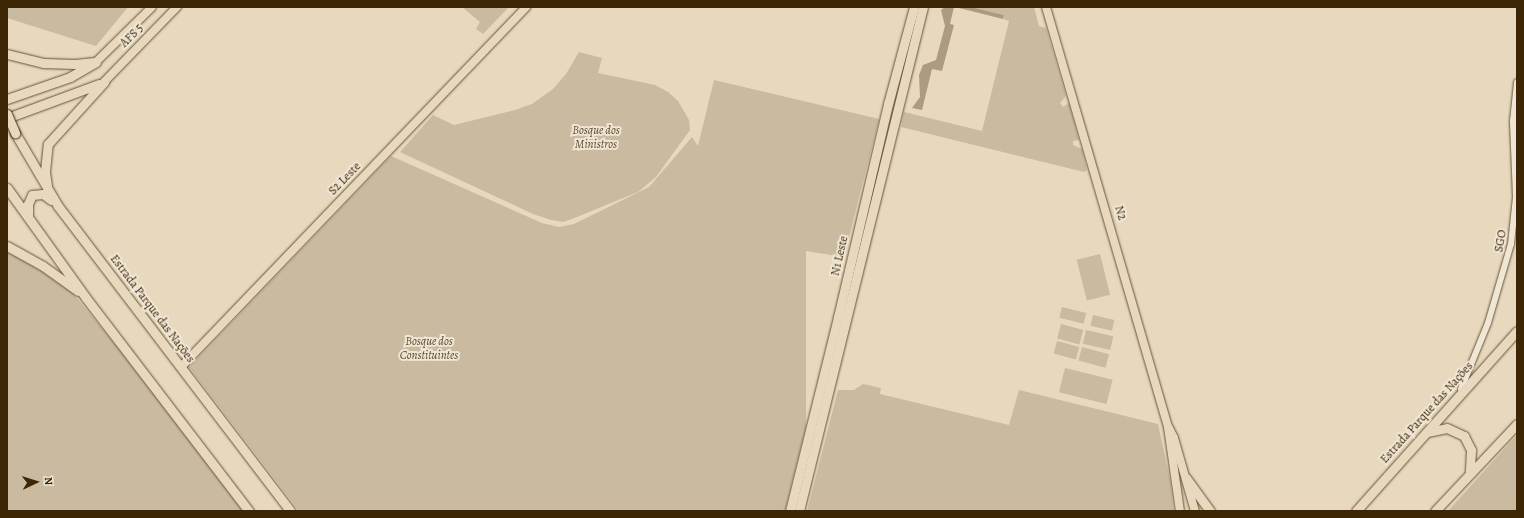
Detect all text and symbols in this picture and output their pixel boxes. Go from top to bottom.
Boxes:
street label: AFS 5 [117,21,147,51]
park label: Bosque dos Ministros [572,124,620,152]
street label: S2 Leste [326,160,364,198]
street label: N2 [1111,204,1129,222]
street label: SGO [1492,229,1510,253]
street label: N1 Leste [828,235,852,277]
street label: Estrada Parque das Nações [107,252,197,366]
park label: Bosque dos Constituintes [400,335,458,363]
street label: Estrada Parque das Nações [1378,359,1476,467]
north arrow [16,462,56,502]
text: N [41,477,56,486]

